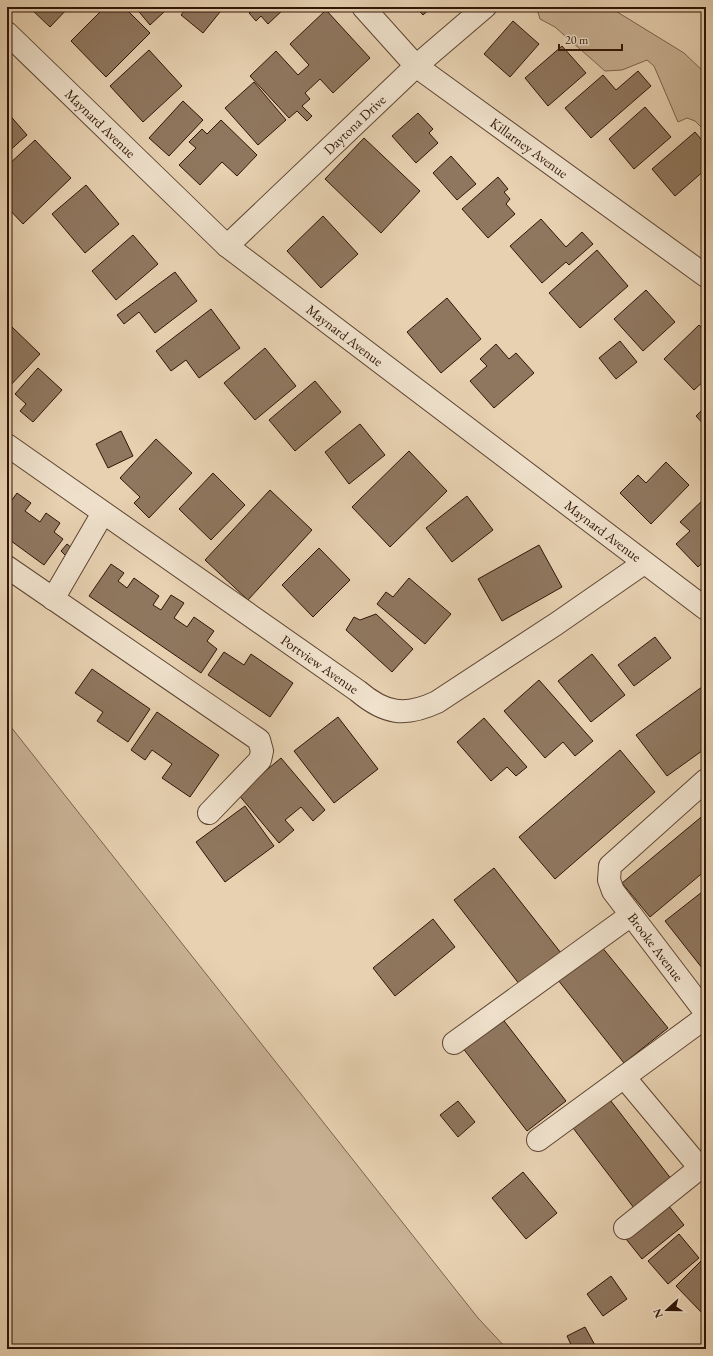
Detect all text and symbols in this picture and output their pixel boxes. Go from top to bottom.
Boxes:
scale bar [559,26,622,52]
text: 20 m [565,32,589,48]
street label: Maynard Avenue [61,85,140,162]
street label: Daytona Drive [320,90,390,158]
street label: Killarney Avenue [487,114,572,183]
street label: Maynard Avenue [303,300,387,370]
street label: Maynard Avenue [561,496,645,566]
street label: Portview Avenue [277,631,363,698]
street label: Brooke Avenue [624,909,688,985]
north arrow [647,1290,687,1330]
text: N [649,1307,666,1320]

